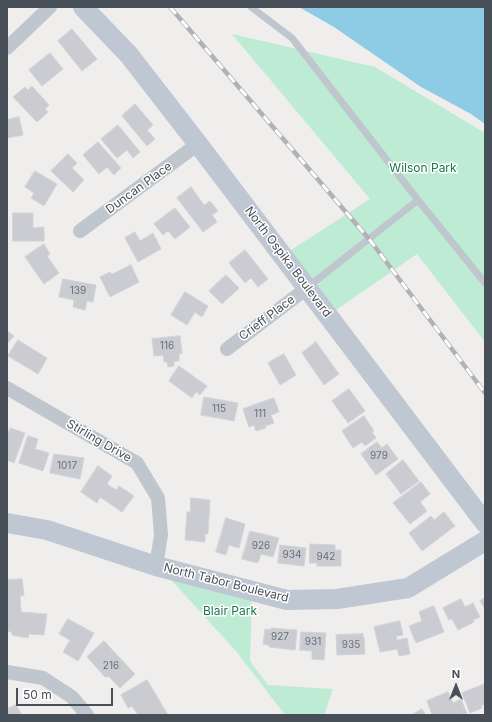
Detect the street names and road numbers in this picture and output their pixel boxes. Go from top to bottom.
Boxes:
street label: Duncan Place [103,159,175,217]
street label: North Ospika Boulevard [242,204,334,320]
street label: Crieff Place [236,292,298,344]
street label: Stirling Drive [64,417,134,465]
street label: North Tabor Boulevard [162,560,290,606]

